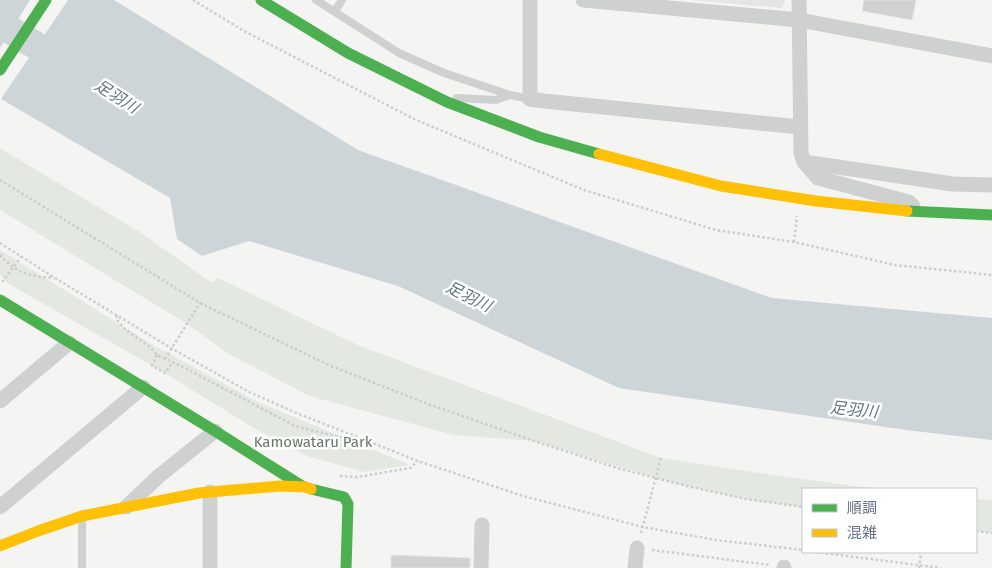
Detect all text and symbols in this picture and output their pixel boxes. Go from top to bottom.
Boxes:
water label: 足羽川 [91,76,144,118]
water label: 足羽川 [443,277,496,316]
water label: 足羽川 [829,398,881,422]
park label: Kamowataru Park [254,433,373,451]
legend [802,488,977,553]
text: 順調 [847,499,877,517]
text: 混雑 [847,524,877,542]

